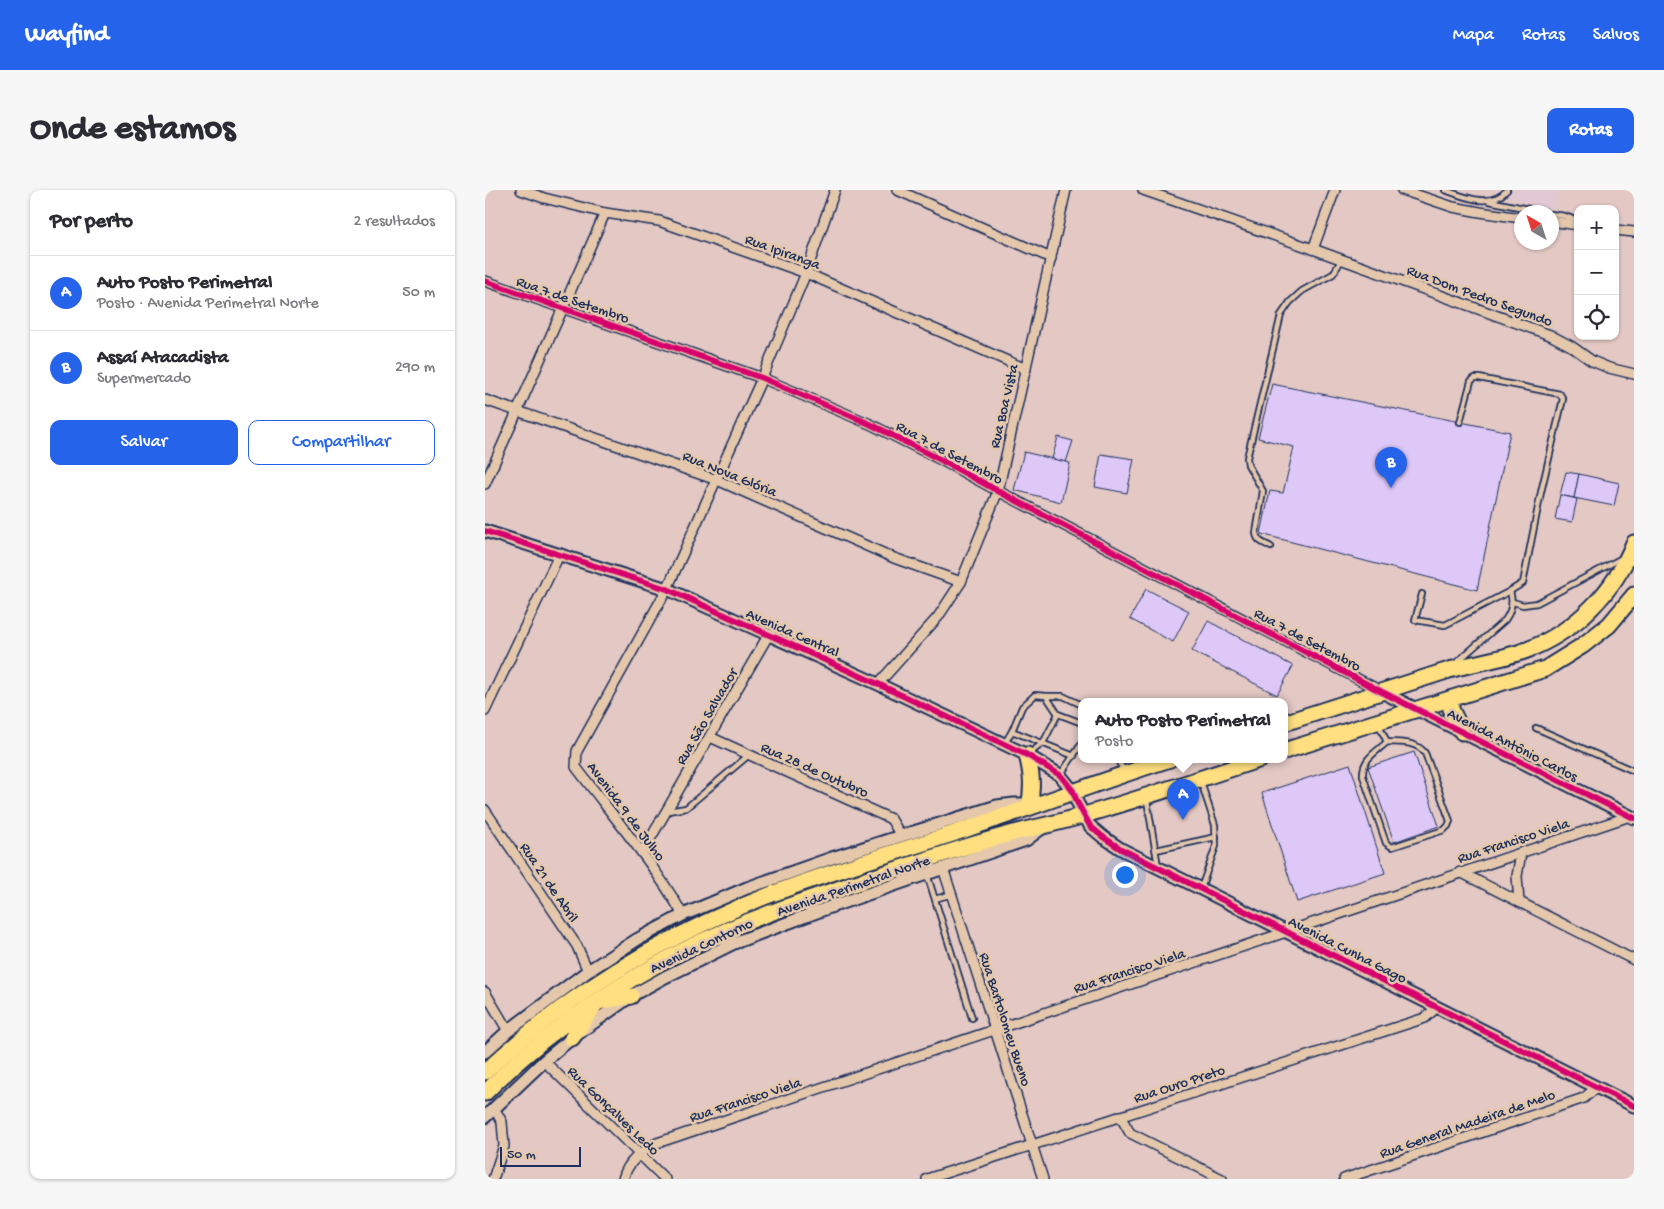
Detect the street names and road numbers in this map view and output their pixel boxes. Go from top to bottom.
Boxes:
street label: Rua Ipiranga [742,231,823,275]
street label: Rua Dom Pedro Segundo [1404,262,1555,332]
street label: Rua 7 de Setembro [513,273,631,329]
street label: Rua Boa Vista [987,362,1024,450]
street label: Rua 7 de Setembro [893,418,1006,490]
street label: Rua Nova Glória [679,448,780,502]
street label: Avenida Central [743,605,842,662]
street label: Rua 7 de Setembro [1251,605,1364,677]
street label: Rua São Salvador [673,664,744,769]
street label: Avenida Antônio Carlos [1444,705,1581,787]
street label: Rua 28 de Outubro [757,739,871,803]
street label: Avenida 9 de Julho [582,759,669,866]
street label: Rua Francisco Viela [1455,815,1572,868]
street label: Rua 21 de Abril [515,840,582,926]
street label: Avenida Perimetral Norte [775,852,933,922]
street label: Avenida Cunha Gago [1285,913,1410,989]
street label: Avenida Contorno [648,915,756,979]
street label: Rua Francisco Viela [1071,945,1188,998]
street label: Rua Bartolomeu Bueno [974,951,1034,1089]
street label: Rua Ouro Preto [1132,1062,1228,1108]
street label: Rua Gonçalves Ledo [563,1063,663,1160]
street label: Rua Francisco Viela [687,1074,804,1127]
street label: Rua General Madeira de Melo [1378,1086,1558,1163]

